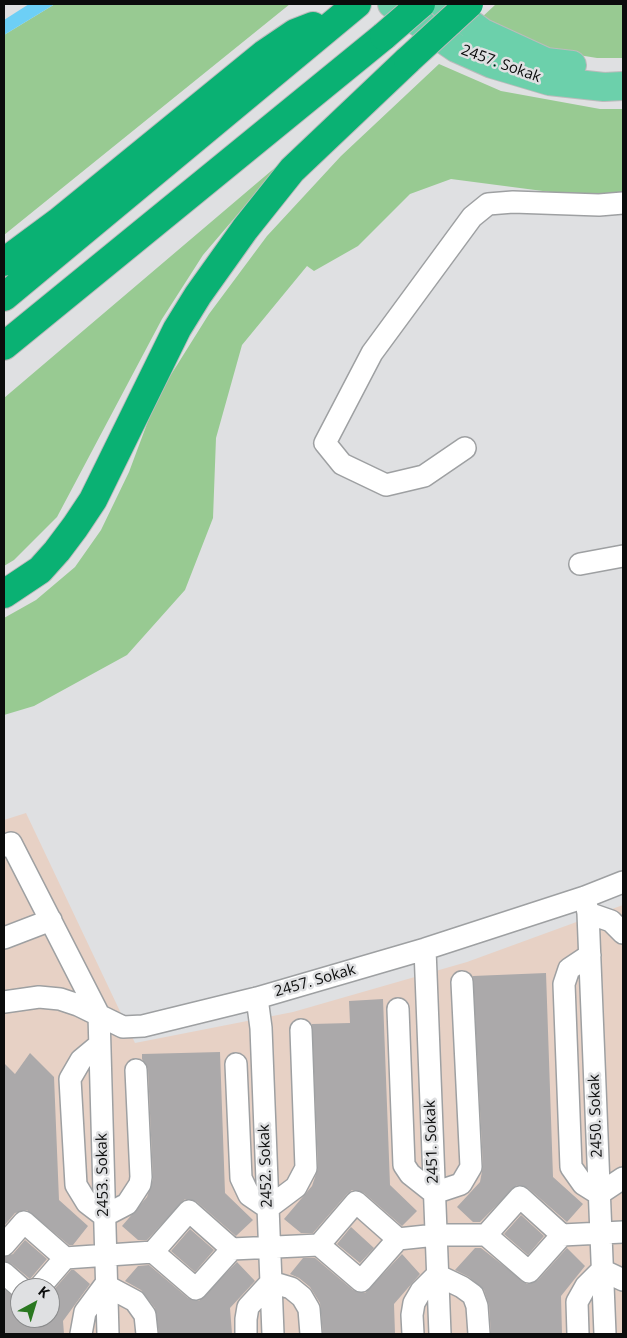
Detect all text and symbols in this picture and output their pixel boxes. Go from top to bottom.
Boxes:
street label: 2457. Sokak [459,41,543,87]
street label: 2457. Sokak [272,961,358,1001]
street label: 2450. Sokak [586,1074,606,1158]
street label: 2451. Sokak [422,1100,442,1184]
street label: 2452. Sokak [256,1124,276,1208]
street label: 2453. Sokak [93,1133,113,1217]
north arrow [10,1278,60,1328]
text: K [35,1281,54,1302]

